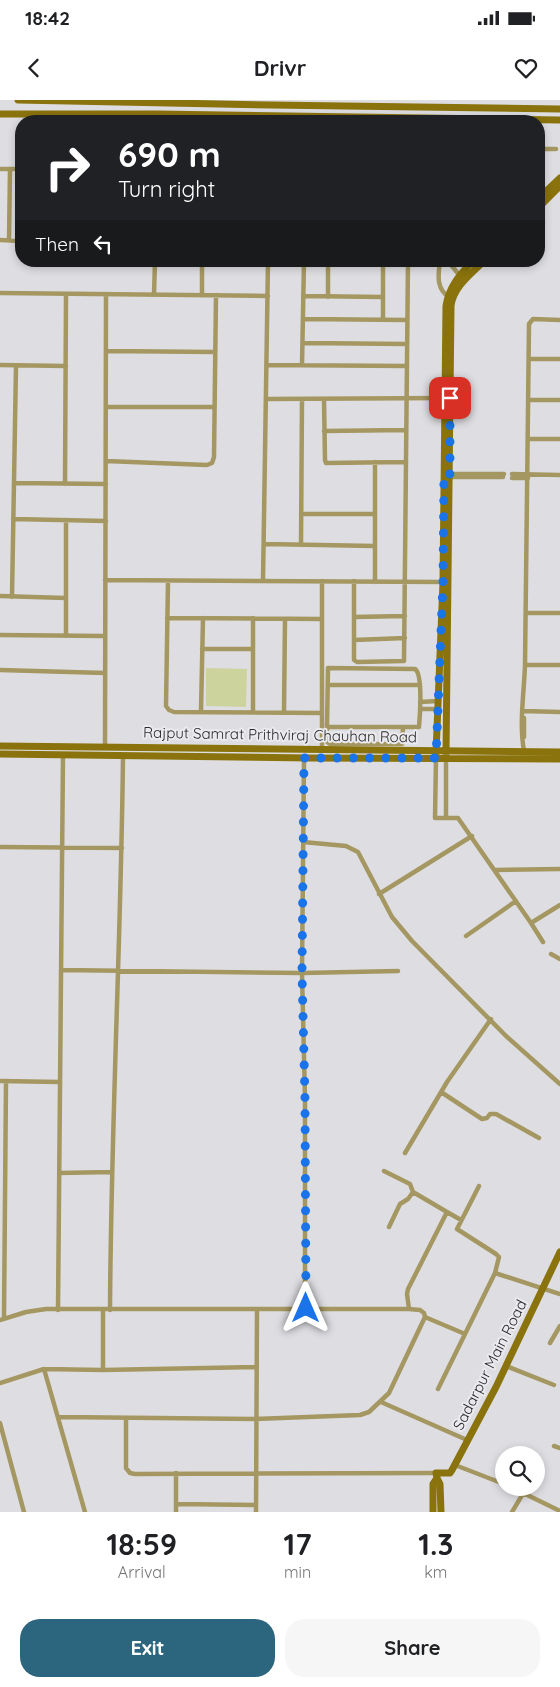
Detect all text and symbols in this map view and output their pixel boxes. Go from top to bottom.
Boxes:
text: 18:42 [25,6,70,30]
icon: back [20,54,48,82]
text: Drivr [254,54,306,82]
icon: heart [512,54,540,82]
text: 690 m [118,132,221,176]
icon: right [35,135,100,200]
text: Turn right [118,175,215,203]
icon: left [89,230,117,258]
text: Then [35,232,79,256]
pin [429,377,471,419]
icon: arrive [436,384,464,412]
street label: Rajput Samrat Prithviraj Chauhan Road [143,723,417,746]
position arrow [279,1281,331,1333]
street label: Sadarpur Main Road [448,1296,531,1433]
map controls [495,1446,545,1496]
button: search [495,1446,545,1496]
text: 18:59 [106,1525,177,1563]
text: 17 [284,1525,312,1563]
text: 1.3 [418,1525,453,1563]
text: Arrival [118,1562,166,1582]
text: min [284,1562,311,1582]
text: km [424,1562,447,1582]
button: Exit [20,1619,275,1677]
button: Share [285,1619,540,1677]

